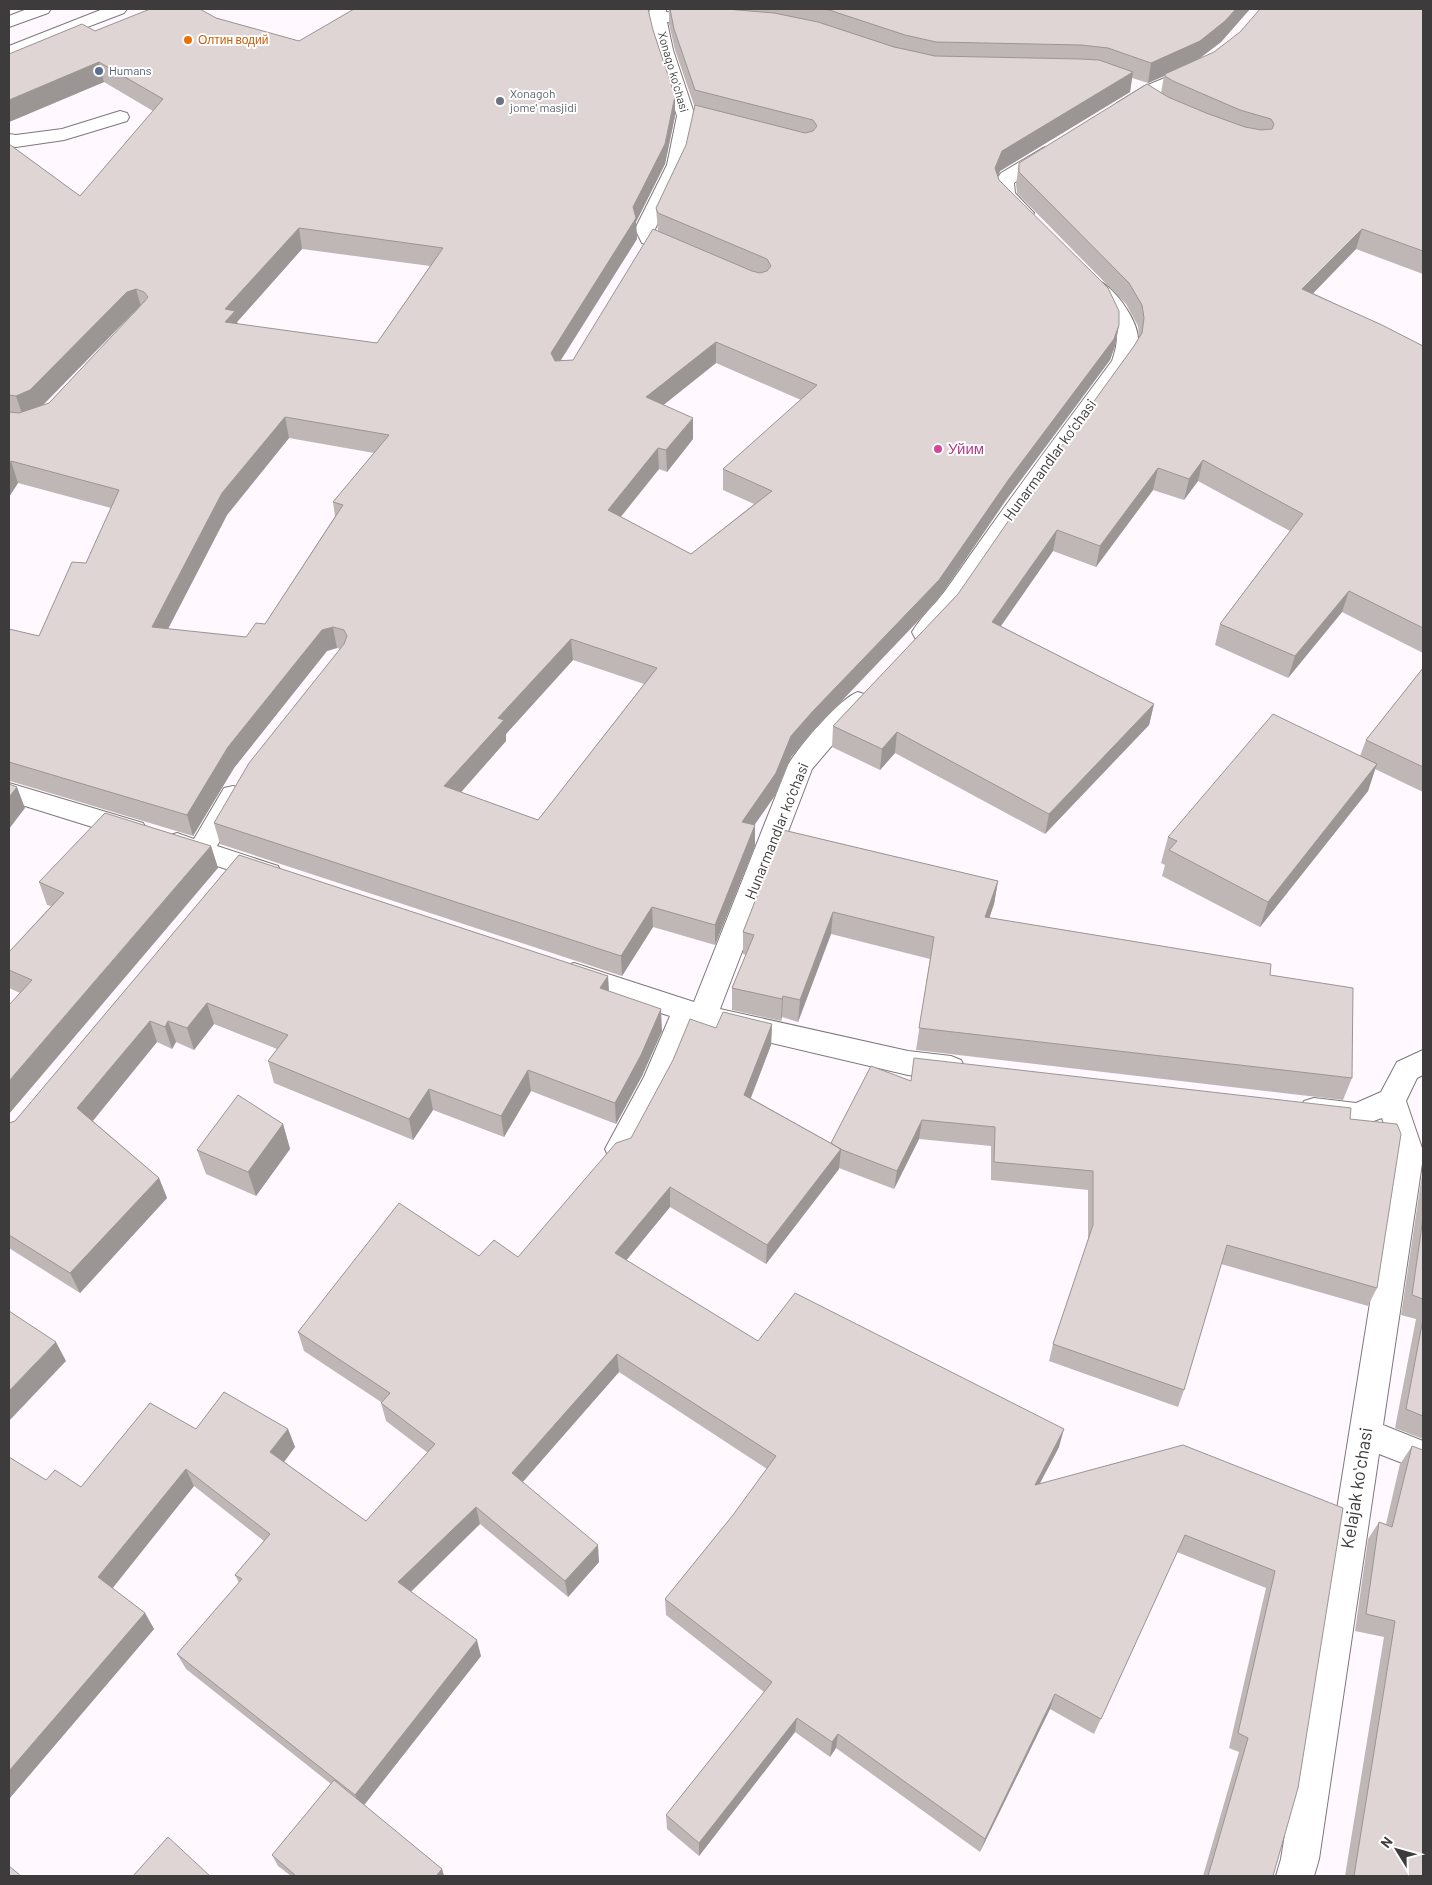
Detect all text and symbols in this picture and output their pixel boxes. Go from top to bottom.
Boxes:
street label: Xonaqo koʻchasi [656,30,692,114]
place label: Олтин водий [198,32,269,47]
marker: Олтин водий [182,34,194,46]
place label: Humans [109,63,152,77]
marker: Humans [93,65,105,77]
place label: Xonagoh jome' masjidi [509,86,577,114]
marker: Xonagoh jome' masjidi [494,95,506,107]
street label: Hunarmandlar ko‘chasi [999,395,1099,524]
place label: Уйим [948,439,984,457]
marker: Уйим [932,443,944,455]
street label: Hunarmandlar ko‘chasi [740,759,812,902]
street label: Kelajak koʻchasi [1336,1426,1376,1550]
north arrow [1372,1825,1422,1875]
text: N [1377,1833,1396,1851]

